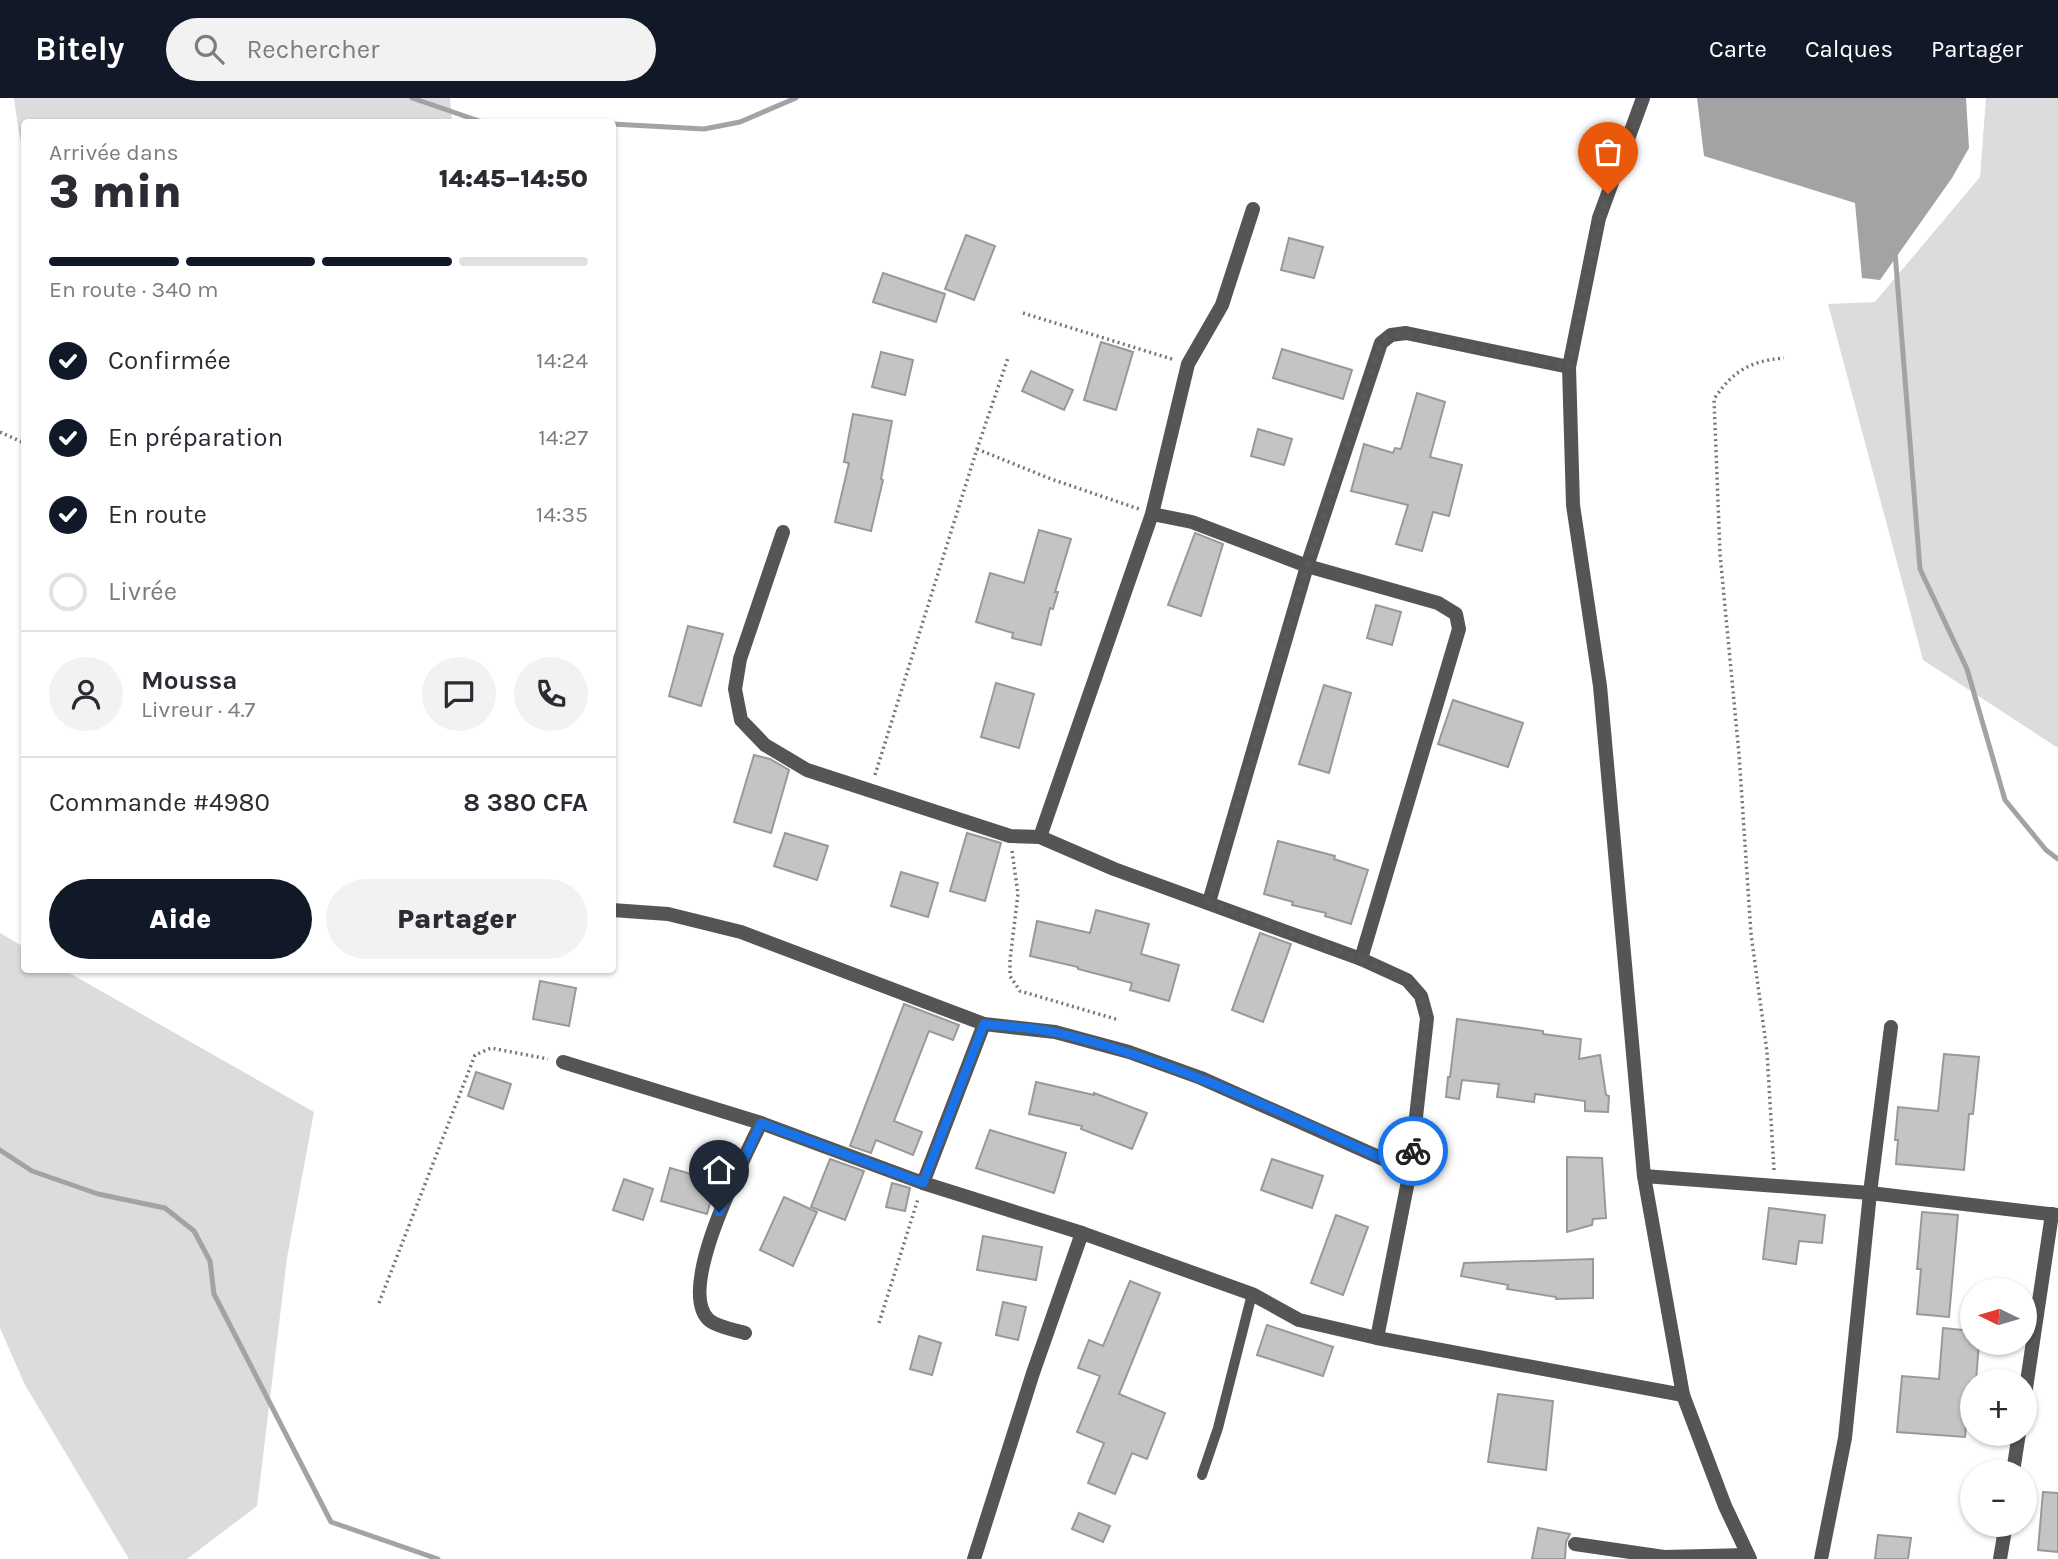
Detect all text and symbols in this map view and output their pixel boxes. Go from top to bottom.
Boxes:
search box [166,18,656,81]
text: Bitely [35,30,124,68]
icon: search [190,30,228,68]
text: Rechercher [246,34,379,65]
text: Carte [1709,35,1767,63]
text: Calques [1805,35,1893,63]
text: Partager [1931,35,2023,63]
pin [1578,122,1638,194]
icon: bag [1589,133,1627,171]
text: Arrivée dans [49,139,179,166]
text: 14:45–14:50 [439,163,588,194]
text: 3 min [49,165,182,219]
text: En route · 340 m [49,276,219,303]
icon: check [49,342,87,380]
text: Confirmée [108,345,231,376]
text: 14:24 [536,347,588,374]
icon: check [49,419,87,457]
text: En préparation [108,422,283,453]
text: 14:27 [538,424,588,451]
icon: check [49,496,87,534]
text: En route [108,499,207,530]
text: 14:35 [536,501,588,528]
text: Livrée [108,576,177,607]
button: person [49,657,123,731]
button: chat [422,657,496,731]
button: phone [514,657,588,731]
text: Moussa [141,665,237,696]
text: Livreur · 4.7 [141,696,255,723]
text: Commande #4980 [49,787,270,818]
text: 8 380 CFA [463,787,588,818]
button: Aide [49,879,312,959]
button: Partager [326,879,588,959]
courier [1378,1116,1448,1186]
icon: bike [1394,1132,1432,1170]
pin [689,1140,749,1212]
icon: home [700,1151,738,1189]
north arrow [1960,1278,2037,1354]
map controls [1960,1278,2037,1537]
button: + [1960,1369,2037,1446]
button: − [1960,1460,2037,1537]

